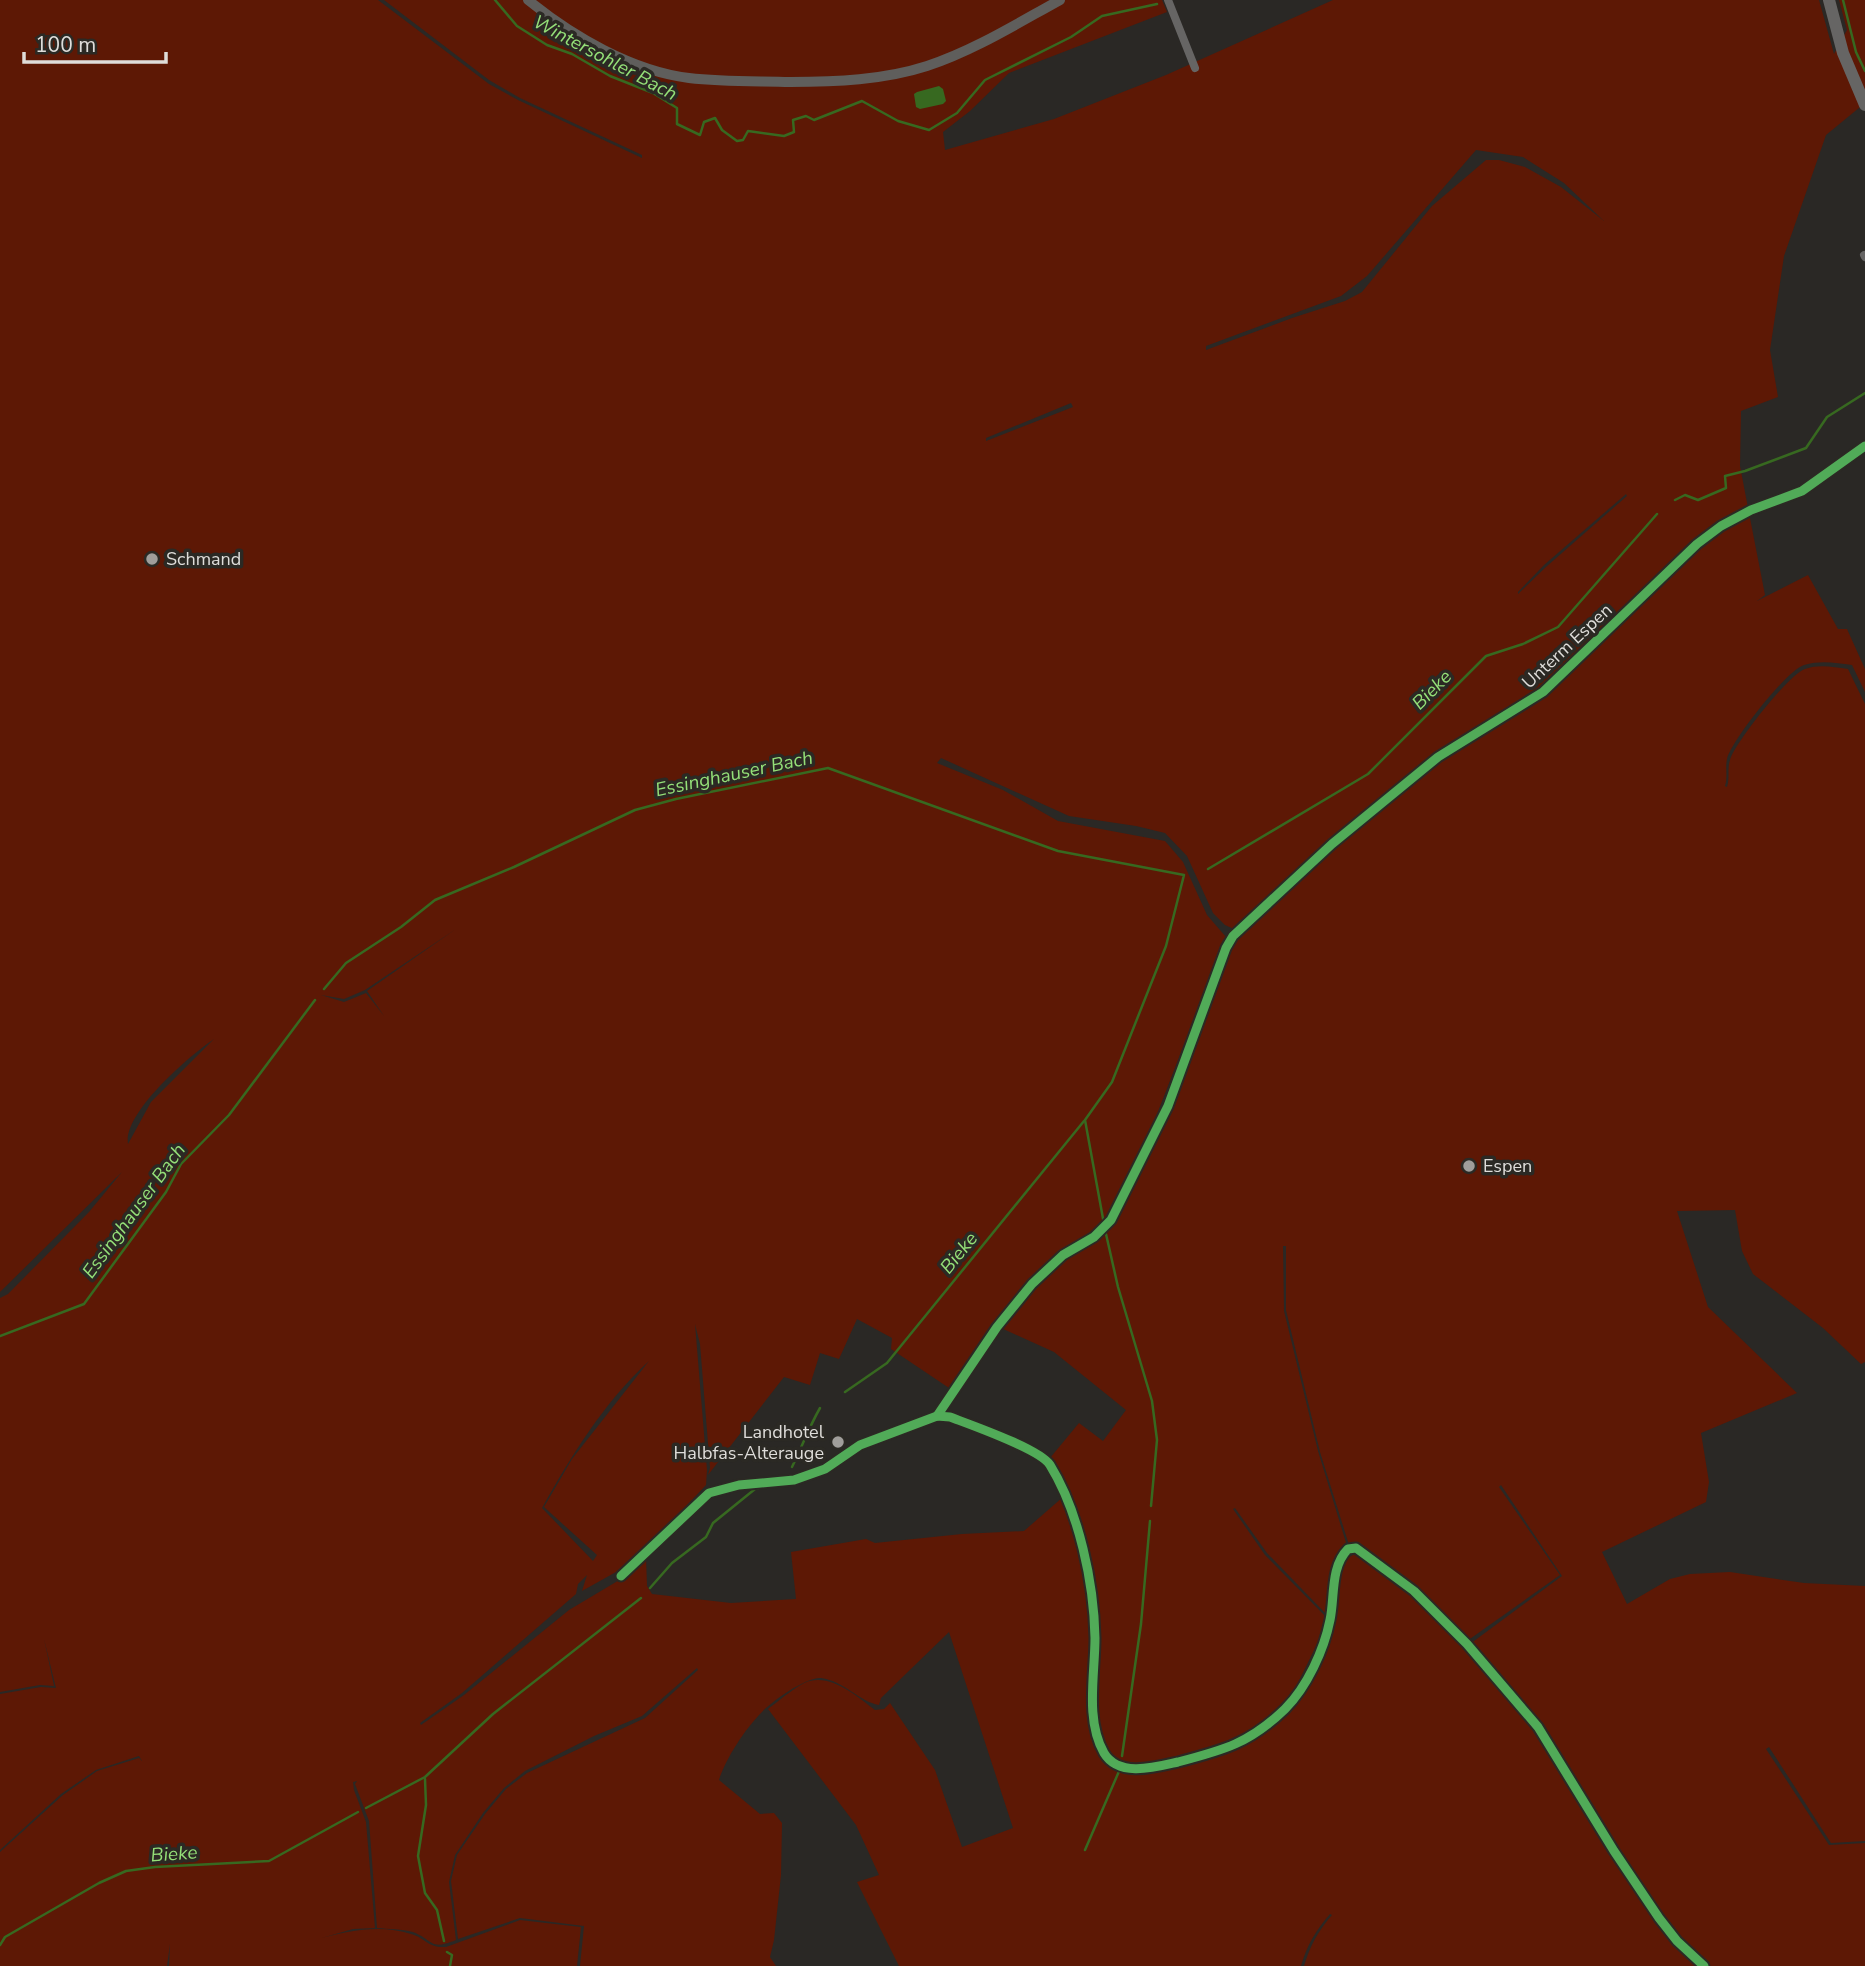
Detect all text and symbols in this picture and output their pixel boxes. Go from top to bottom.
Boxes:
water label: Wintersohler Bach [528,9,682,107]
scale bar [24,21,166,65]
text: 100 m [35,31,96,59]
place label: Schmand [166,547,241,571]
marker: Schmand [144,551,160,567]
street label: Unterm Espen [1517,598,1617,694]
water label: Bieke [1406,664,1458,716]
water label: Essinghauser Bach [653,745,815,803]
water label: Essinghauser Bach [76,1138,192,1284]
place label: Espen [1483,1154,1532,1178]
marker: Espen [1461,1158,1477,1174]
water label: Bieke [934,1227,984,1279]
place label: Landhotel Halbfas-Alterauge [673,1420,825,1465]
marker: Landhotel Halbfas-Alterauge [830,1434,846,1450]
water label: Bieke [150,1839,198,1869]

